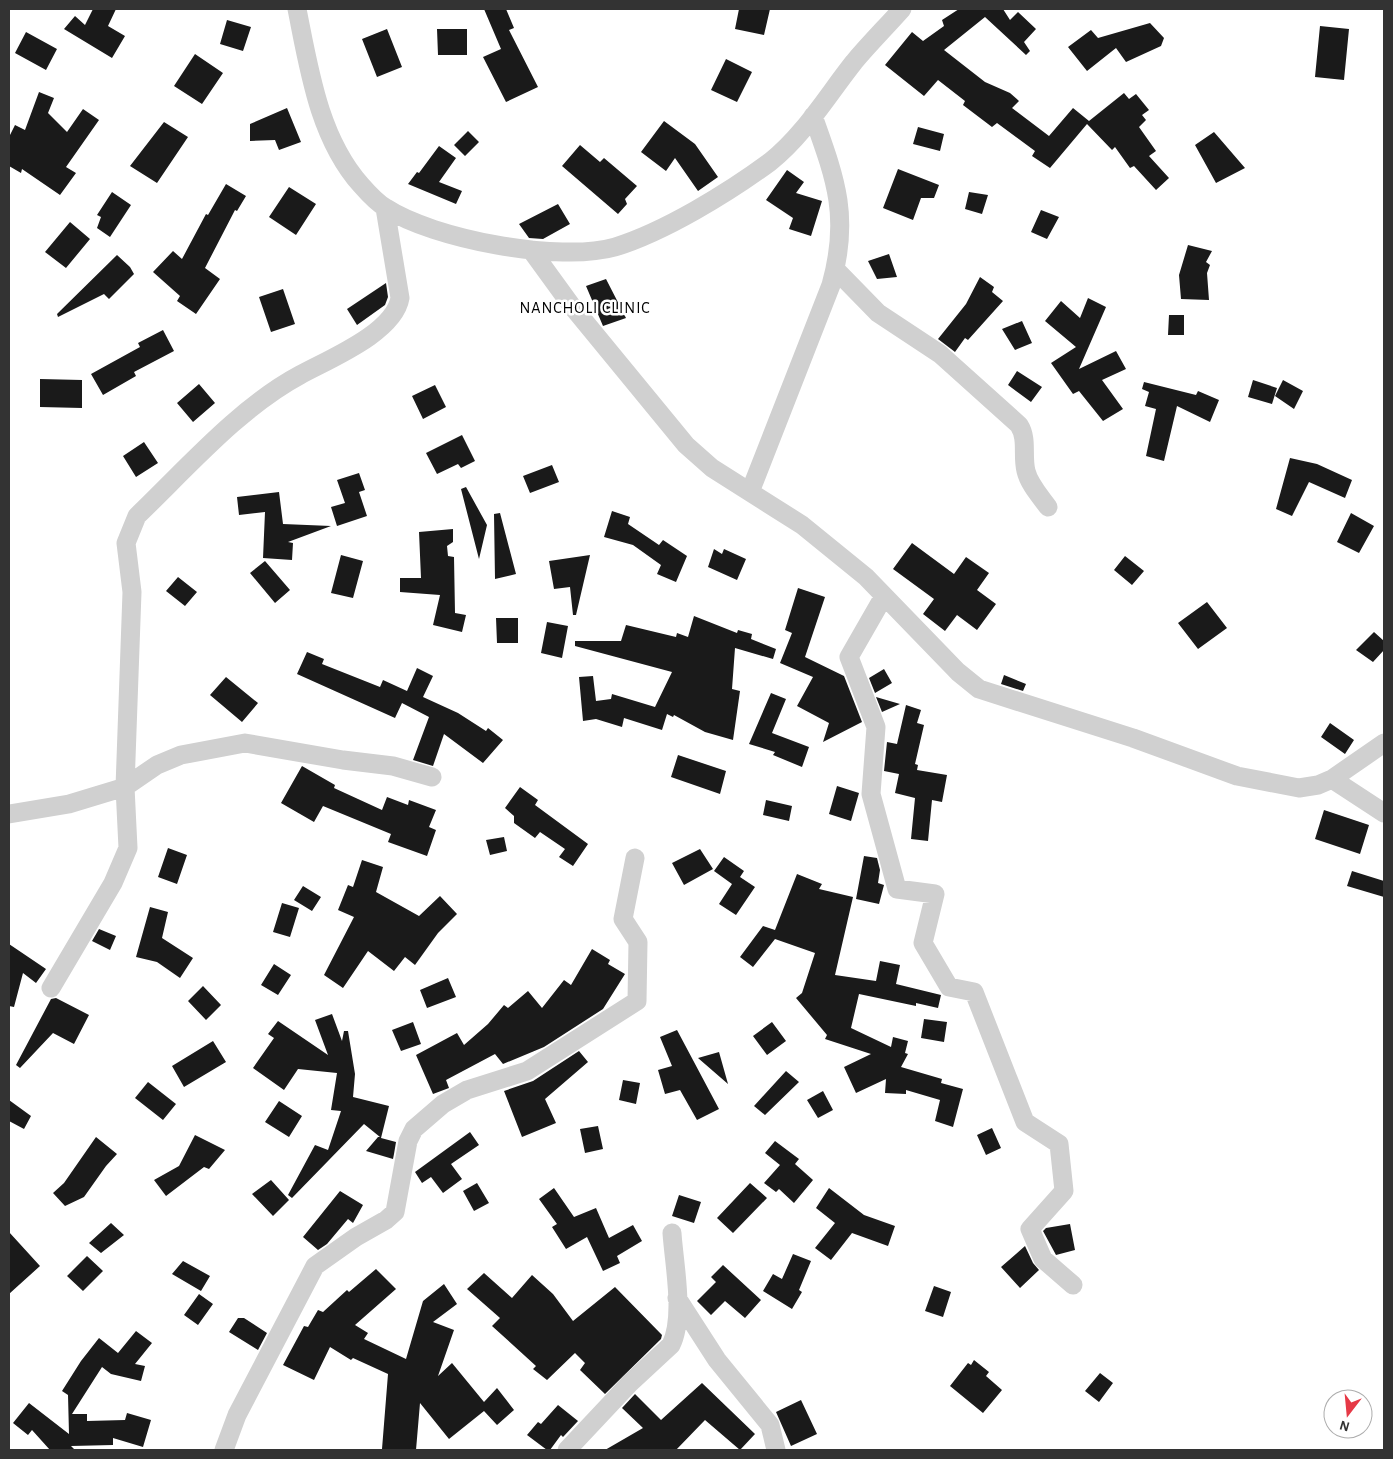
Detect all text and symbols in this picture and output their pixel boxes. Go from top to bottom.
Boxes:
district label: NANCHOLI CLINIC [519,300,651,316]
north arrow [1323,1389,1373,1439]
text: N [1338,1417,1351,1434]

